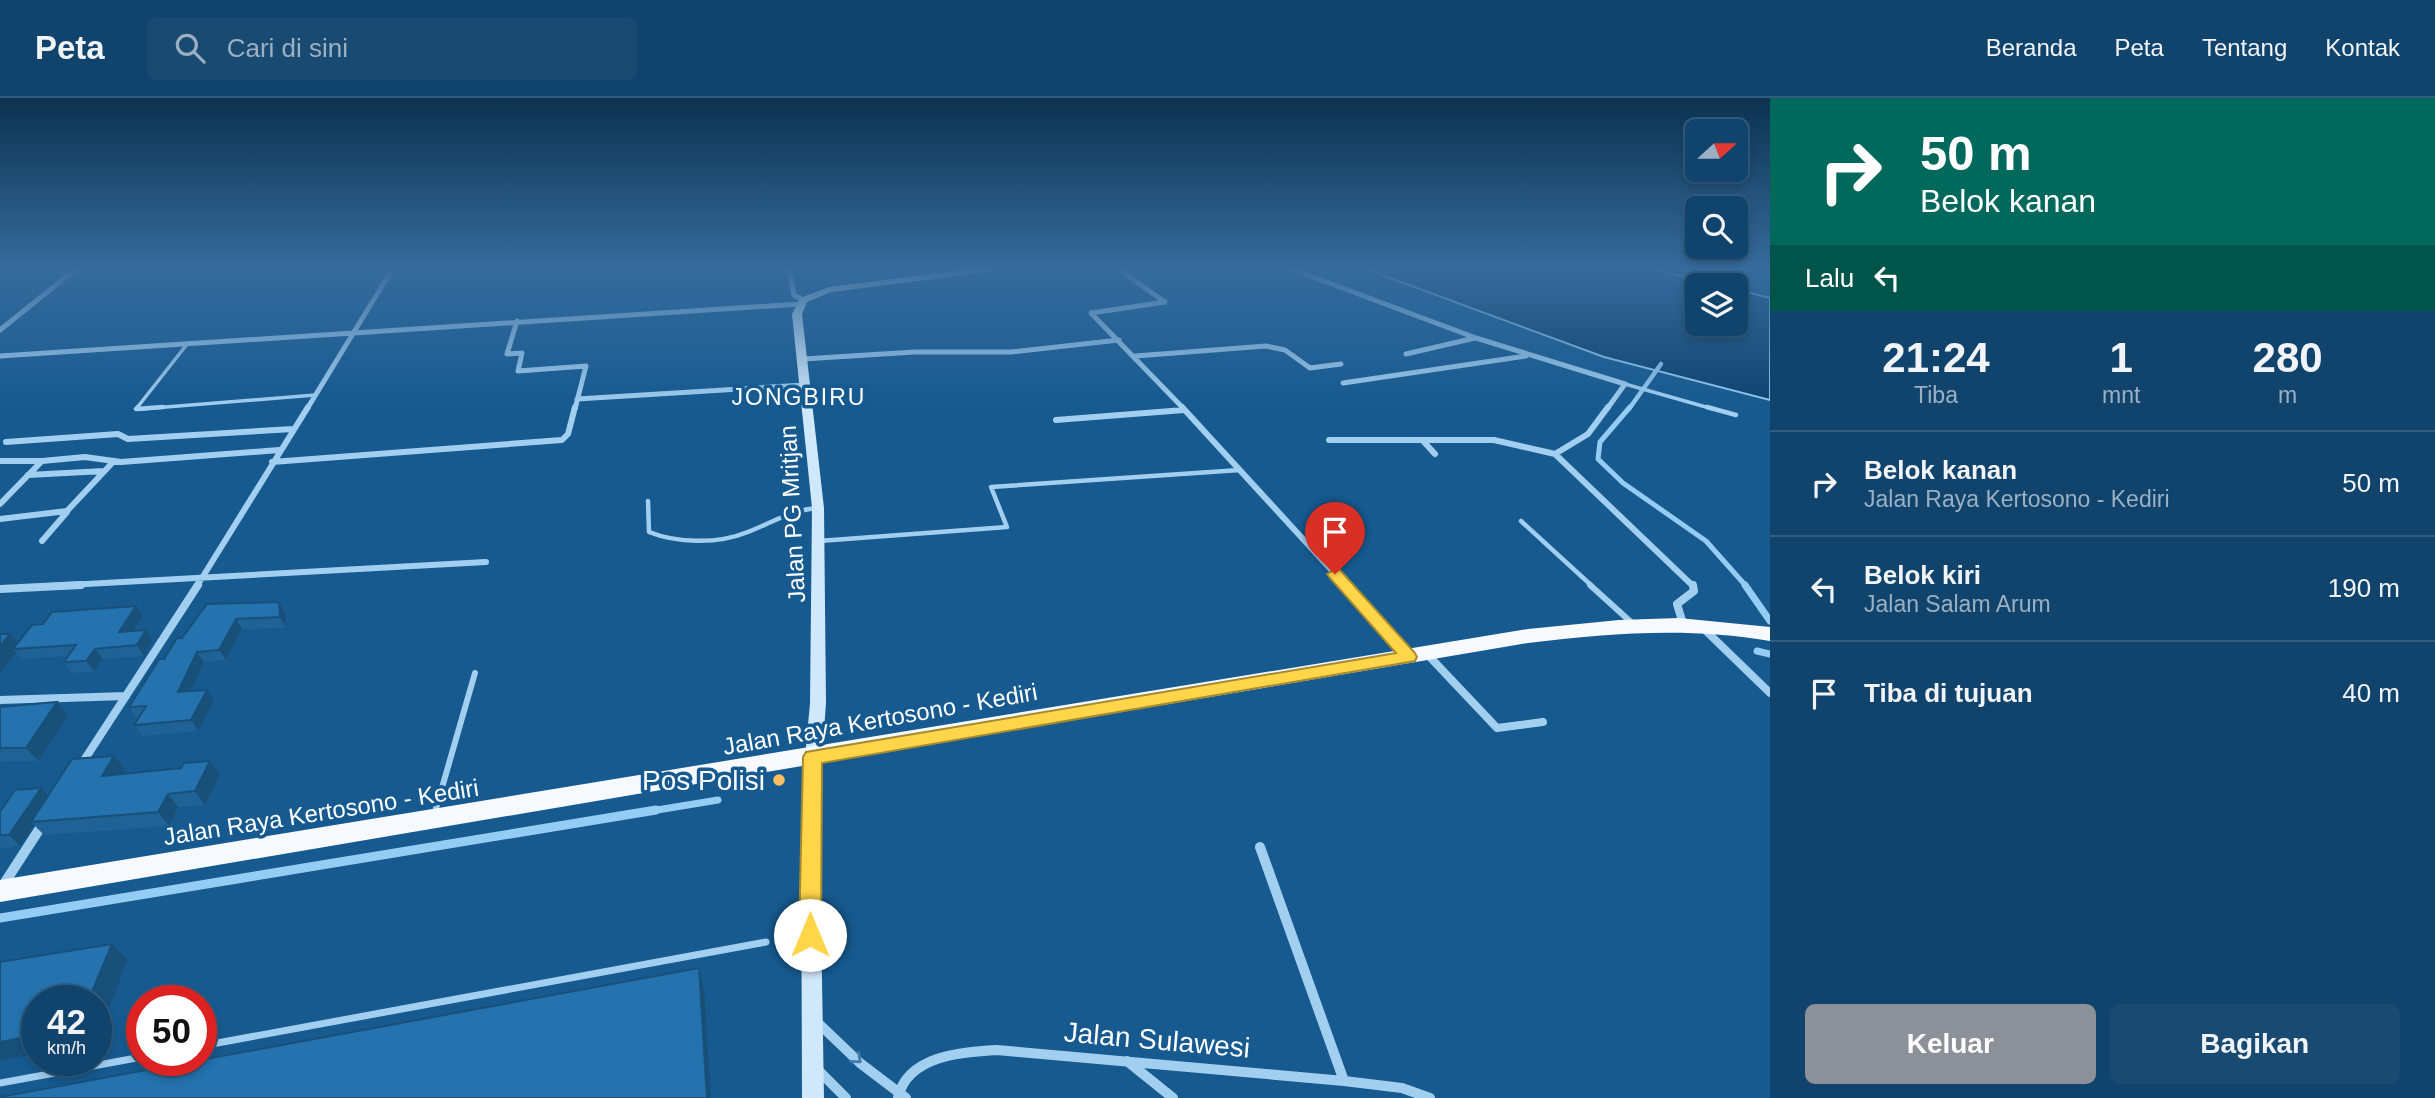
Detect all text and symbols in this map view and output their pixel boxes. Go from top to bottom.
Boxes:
search box [147,17,637,80]
text: Peta [35,29,105,66]
icon: search [171,29,209,67]
text: Cari di sini [227,33,348,63]
text: Beranda [1986,34,2077,61]
text: Peta [2115,34,2164,61]
text: Tentang [2202,34,2287,61]
text: Kontak [2325,34,2400,61]
north arrow [1685,119,1748,182]
map controls [1685,119,1748,336]
icon: right [1805,126,1896,217]
text: 50 m [1920,126,2032,180]
text: Belok kanan [1920,183,2096,219]
button: search [1685,196,1748,259]
icon: left [1868,259,1906,297]
text: Lalu [1805,263,1854,293]
button: layers [1685,273,1748,336]
text: 21:24 [1882,334,1990,381]
text: 1 [2109,334,2133,381]
text: 280 [2253,334,2323,381]
text: Tiba [1914,382,1958,408]
text: mnt [2102,382,2140,408]
text: m [2278,382,2297,408]
district label: JONGBIRU [732,384,866,410]
street label: Jalan PG Mritjan [774,425,810,603]
text: Belok kanan [1864,455,2017,485]
icon: right [1805,465,1843,503]
text: 50 m [2342,468,2400,498]
text: Jalan Raya Kertosono - Kediri [1864,486,2170,512]
pin [1305,502,1365,574]
icon: arrive [1316,513,1354,551]
text: Belok kiri [1864,560,1981,590]
icon: left [1805,570,1843,608]
text: 190 m [2328,573,2400,603]
text: Jalan Salam Arum [1864,591,2051,617]
icon: arrive [1805,675,1843,713]
street label: Jalan Raya Kertosono - Kediri [721,678,1039,760]
text: Tiba di tujuan [1864,678,2033,708]
text: 40 m [2342,678,2400,708]
place label: Pos Polisi [642,765,765,796]
marker: Pos Polisi [771,772,787,788]
street label: Jalan Raya Kertosono - Kediri [161,774,481,850]
position arrow [773,898,847,972]
speed limit sign: 50 [126,985,217,1076]
text: 42 [47,1002,86,1041]
button: Keluar [1805,1004,2096,1084]
button: Bagikan [2110,1004,2400,1084]
street label: Jalan Sulawesi [1063,1016,1251,1064]
text: km/h [47,1038,86,1058]
one-way arrow [849,1051,862,1063]

